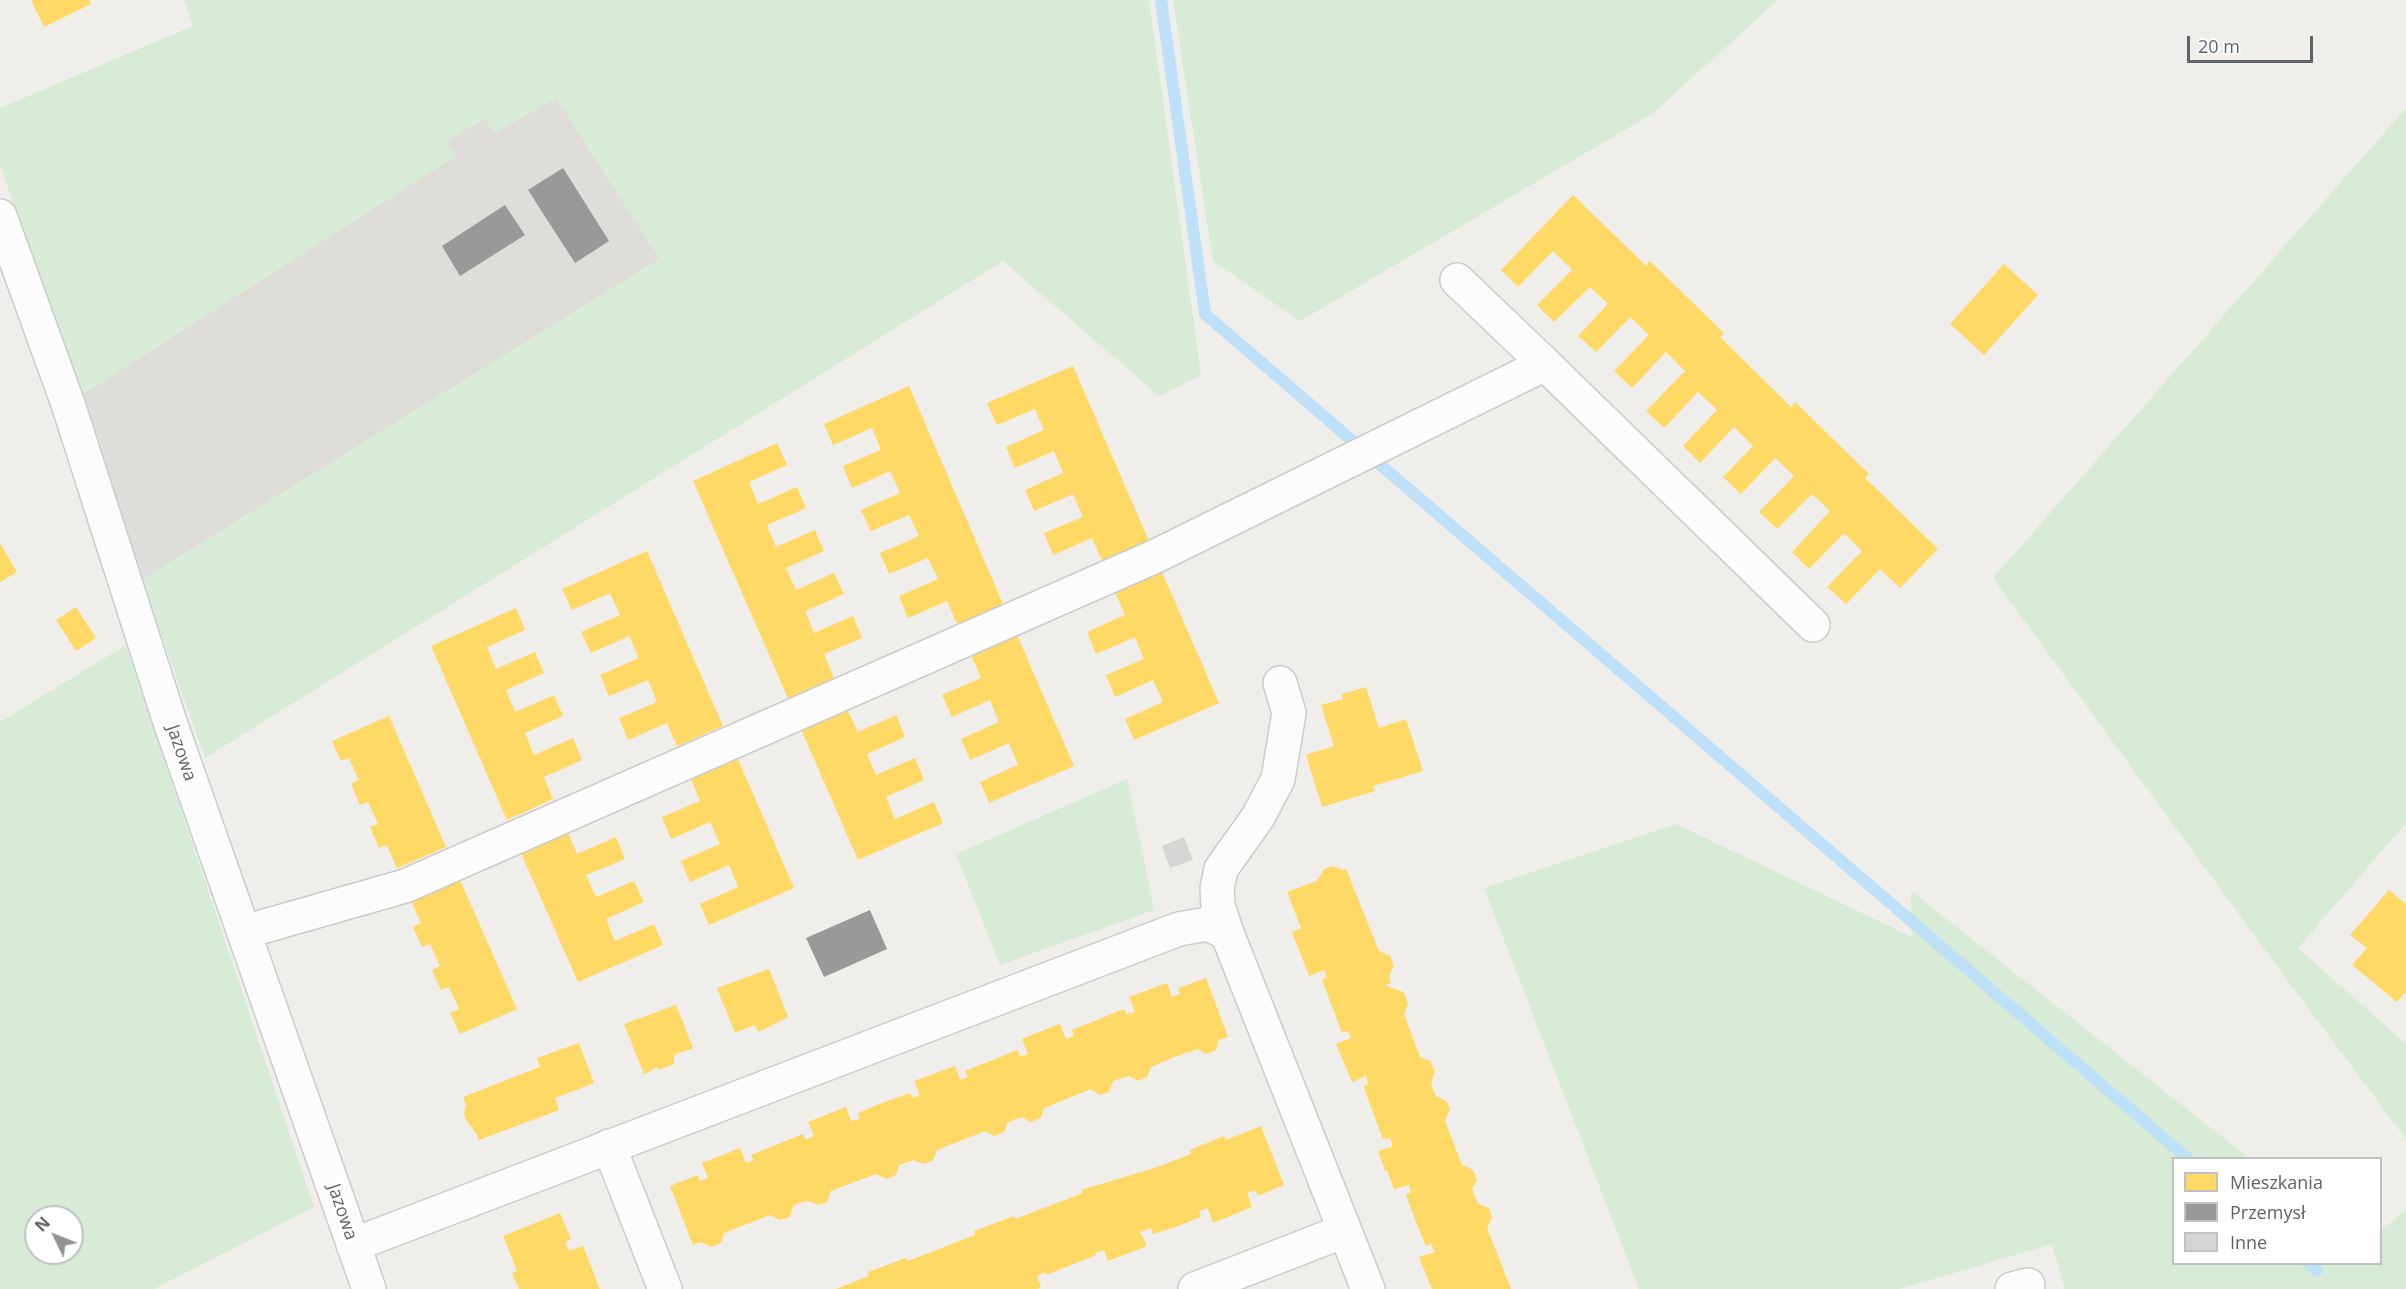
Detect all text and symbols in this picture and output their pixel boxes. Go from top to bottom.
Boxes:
scale bar [2190,24,2316,62]
text: 20 m [2198,34,2240,58]
street label: Jazowa [161,722,201,784]
legend [2172,1157,2382,1265]
text: Mieszkania [2230,1170,2323,1194]
street label: Jazowa [322,1181,362,1243]
text: Przemysł [2230,1200,2306,1224]
north arrow [24,1205,84,1265]
text: N [30,1212,55,1236]
text: Inne [2230,1230,2267,1254]

